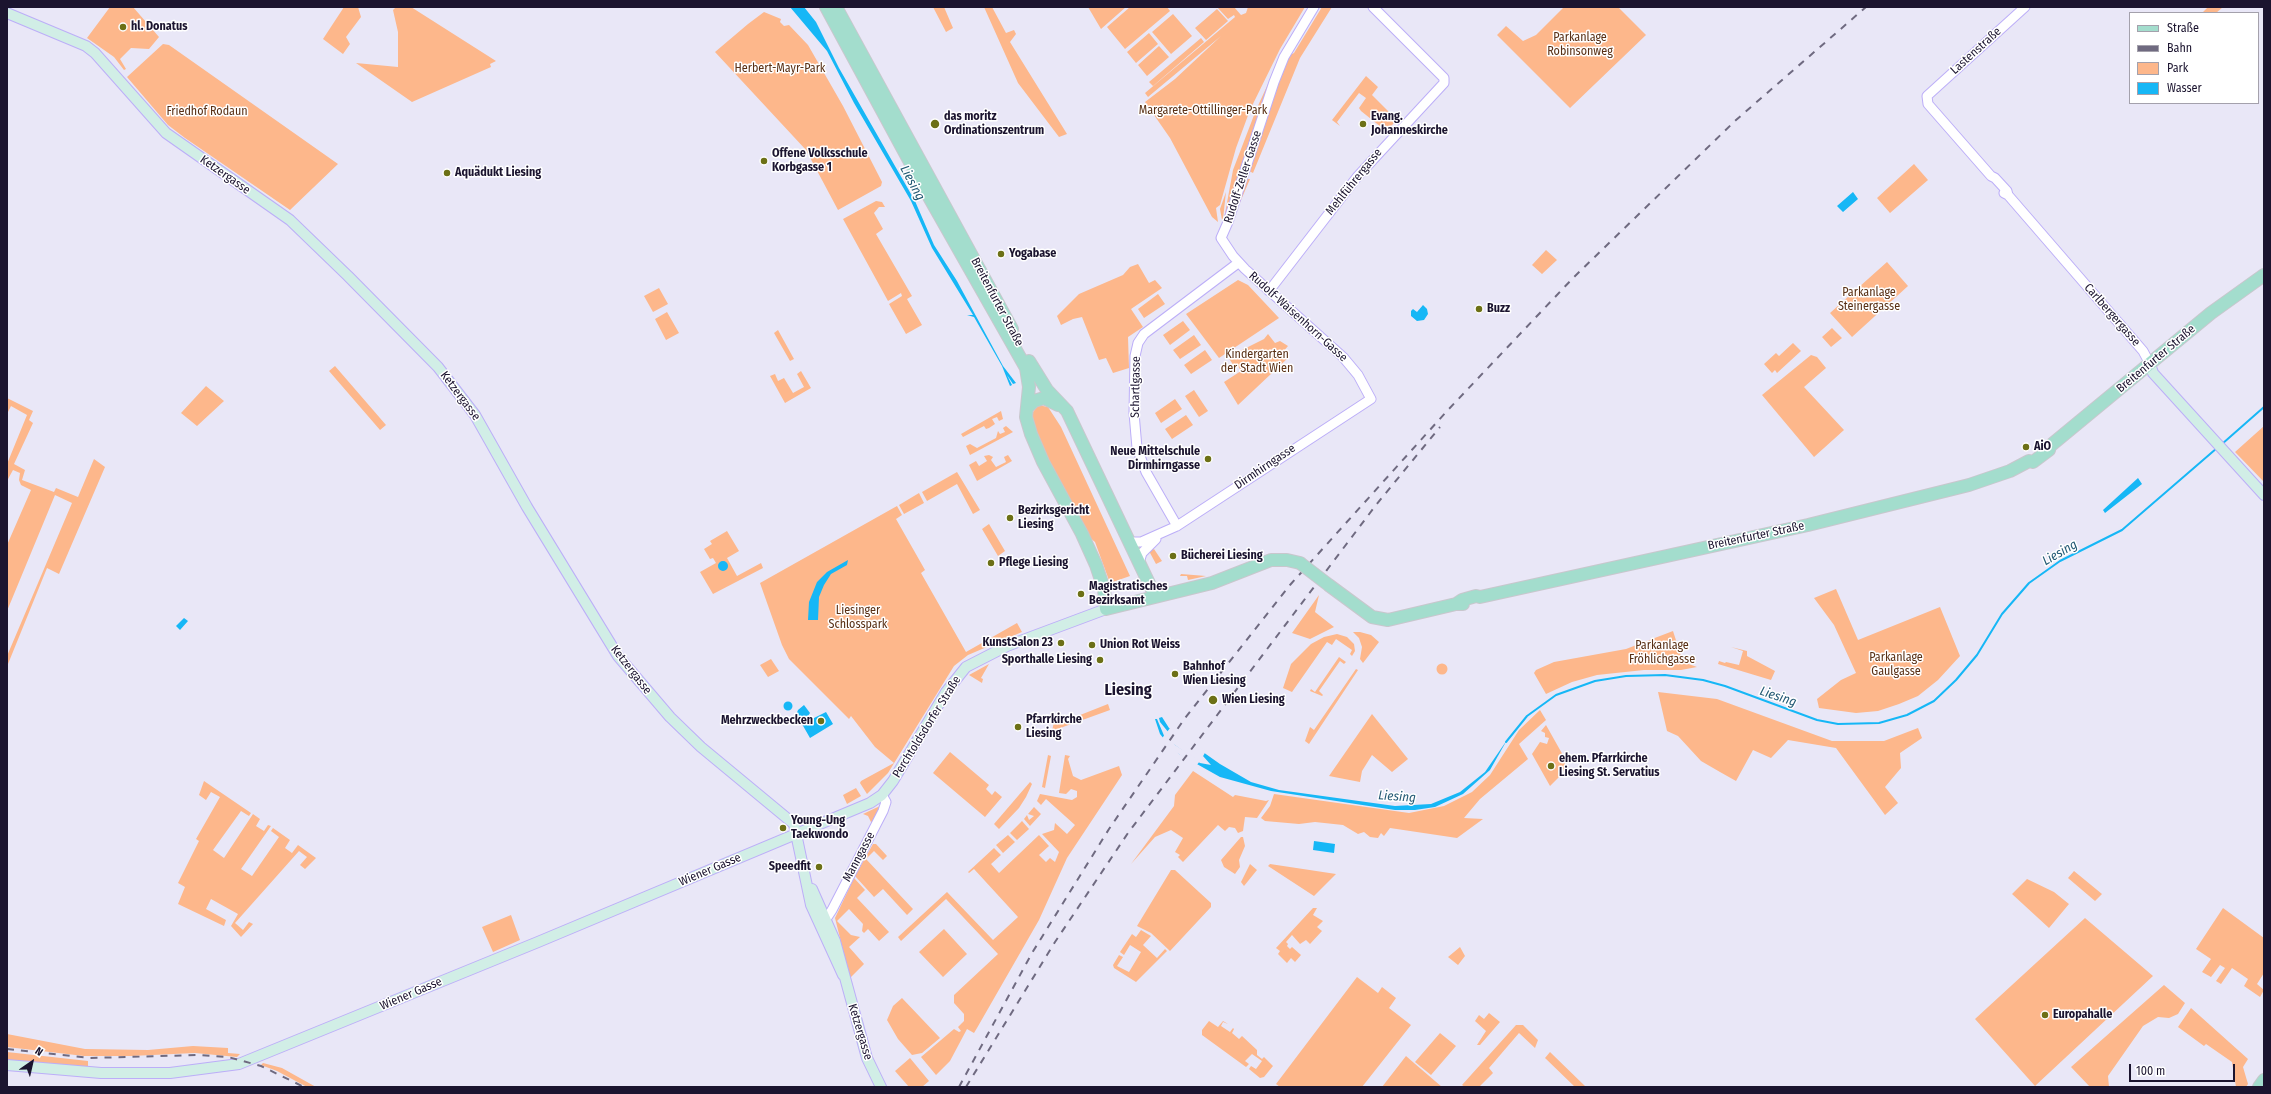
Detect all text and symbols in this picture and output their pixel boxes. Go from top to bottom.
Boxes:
legend [2129,12,2259,104]
place label: hl. Donatus [131,20,187,34]
text: Straße [2167,21,2199,35]
marker: hl. Donatus [118,22,128,32]
street label: Lastenstraße [1948,24,2004,78]
park label: Parkanlage Robinsonweg [1547,31,1613,59]
text: Bahn [2167,41,2192,55]
text: Park [2167,61,2188,75]
park label: Herbert-Mayr-Park [735,62,825,76]
text: Wasser [2167,81,2202,95]
park label: Margarete-Ottillinger-Park [1139,104,1267,118]
park label: Friedhof Rodaun [166,105,248,119]
place label: das moritz Ordinationszentrum [944,110,1044,138]
place label: Evang. Johanneskirche [1371,110,1448,138]
marker: das moritz Ordinationszentrum [929,118,941,130]
marker: Evang. Johanneskirche [1358,119,1368,129]
street label: Rudolf-Zeller-Gasse [1221,129,1265,225]
street label: Mehlführergasse [1323,146,1385,218]
place label: Offene Volksschule Korbgasse 1 [772,147,867,175]
street label: Ketzergasse [197,152,253,198]
marker: Offene Volksschule Korbgasse 1 [759,156,769,166]
water label: Liesing [896,163,928,203]
place label: Aquädukt Liesing [455,166,541,180]
marker: Aquädukt Liesing [442,168,452,178]
place label: Yogabase [1009,247,1056,261]
marker: Yogabase [996,249,1006,259]
street label: Breitenfurter Straße [968,255,1026,349]
street label: Rudolf-Waisenhorn-Gasse [1246,269,1350,365]
street label: Carlbergergasse [2081,281,2143,349]
park label: Parkanlage Steinergasse [1838,286,1900,314]
place label: Buzz [1487,302,1510,316]
marker: Buzz [1474,304,1484,314]
street label: Breitenfurter Straße [2114,322,2198,396]
park label: Kindergarten der Stadt Wien [1221,348,1293,376]
street label: Schartlgasse [1128,356,1144,418]
street label: Ketzergasse [437,369,483,423]
place label: AiO [2034,440,2051,454]
street label: Dirmhirngasse [1232,441,1298,493]
marker: AiO [2021,442,2031,452]
place label: Neue Mittelschule Dirmhirngasse [1110,445,1200,473]
marker: Neue Mittelschule Dirmhirngasse [1203,454,1213,464]
place label: Bezirksgericht Liesing [1018,504,1090,532]
marker: Bezirksgericht Liesing [1005,513,1015,523]
street label: Breitenfurter Straße [1707,519,1805,553]
water label: Liesing [2040,537,2080,569]
place label: Bücherei Liesing [1181,549,1263,563]
marker: Bücherei Liesing [1168,551,1178,561]
place label: Pflege Liesing [999,556,1068,570]
marker: Pflege Liesing [986,558,996,568]
place label: Magistratisches Bezirksamt [1089,580,1167,608]
marker: Magistratisches Bezirksamt [1076,589,1086,599]
park label: Liesinger Schlosspark [829,604,887,632]
place label: KunstSalon 23 [982,636,1053,650]
marker: KunstSalon 23 [1056,638,1066,648]
place label: Union Rot Weiss [1100,638,1180,652]
park label: Parkanlage Fröhlichgasse [1629,639,1695,667]
marker: Union Rot Weiss [1087,640,1097,650]
street label: Ketzergasse [608,643,654,697]
park label: Parkanlage Gaulgasse [1869,651,1923,679]
place label: Sporthalle Liesing [1002,653,1092,667]
marker: Sporthalle Liesing [1095,655,1105,665]
place label: Bahnhof Wien Liesing [1183,660,1246,688]
marker: Bahnhof Wien Liesing [1170,669,1180,679]
street label: Perchtoldsdorfer Straße [890,673,964,781]
district label: Liesing [1104,681,1152,701]
water label: Liesing [1758,684,1798,710]
place label: Wien Liesing [1222,693,1285,707]
marker: Wien Liesing [1207,694,1219,706]
place label: Pfarrkirche Liesing [1026,713,1082,741]
place label: Mehrzweckbecken [721,714,813,728]
marker: Mehrzweckbecken [816,716,826,726]
marker: Pfarrkirche Liesing [1013,722,1023,732]
place label: ehem. Pfarrkirche Liesing St. Servatius [1559,752,1660,780]
marker: ehem. Pfarrkirche Liesing St. Servatius [1546,761,1556,771]
water label: Liesing [1378,788,1416,806]
place label: Young-Ung Taekwondo [791,814,848,842]
marker: Young-Ung Taekwondo [778,823,788,833]
street label: Manngasse [840,830,878,884]
street label: Wiener Gasse [677,850,743,890]
place label: Speedfit [769,860,811,874]
marker: Speedfit [814,862,824,872]
street label: Wiener Gasse [378,974,444,1014]
street label: Ketzergasse [845,1002,875,1062]
place label: Europahalle [2053,1008,2112,1022]
marker: Europahalle [2040,1010,2050,1020]
north arrow [12,1042,52,1082]
text: N [33,1044,45,1059]
scale bar [2131,1056,2237,1082]
text: 100 m [2136,1064,2165,1078]

